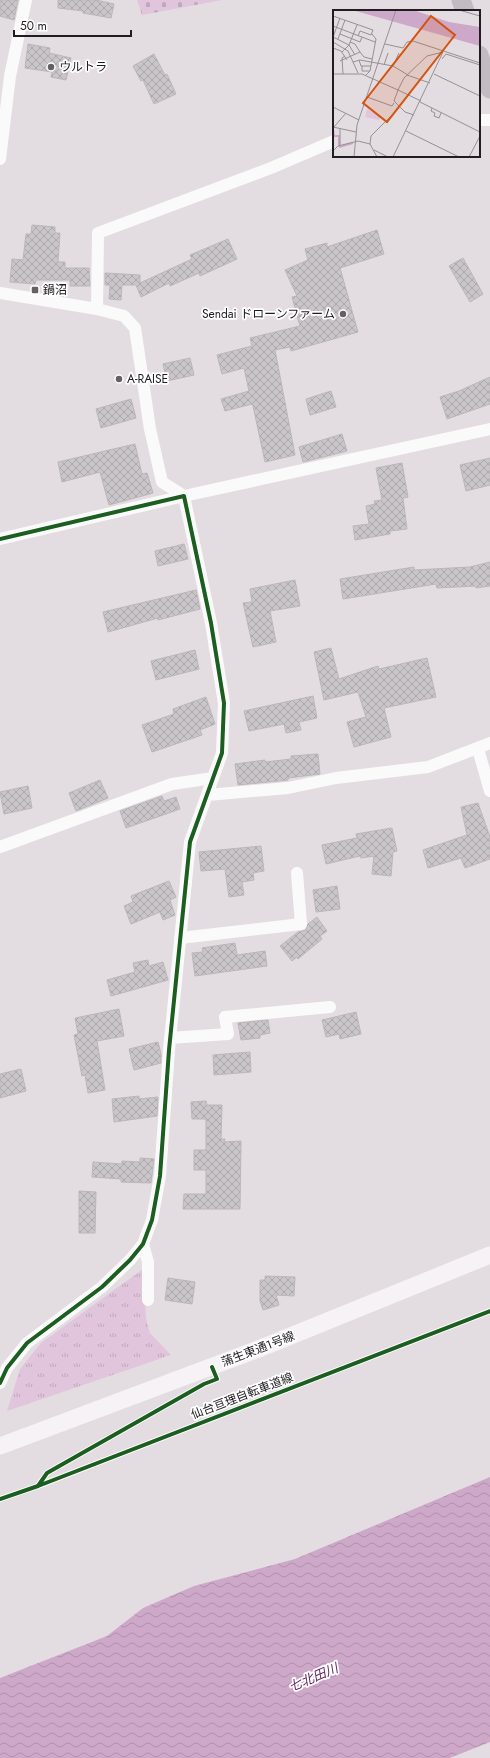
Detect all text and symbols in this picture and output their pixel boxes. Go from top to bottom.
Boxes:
inset map [333,10,480,157]
scale bar [14,12,131,38]
text: 50 m [20,17,47,35]
place label: ウルトラ [59,58,107,76]
marker: ウルトラ [46,62,56,72]
place label: 鍋沼 [43,281,67,299]
marker: 鍋沼 [30,285,40,295]
place label: Sendai ドローンファーム [202,305,335,323]
marker: Sendai ドローンファーム [338,309,348,319]
place label: A-RAISE [127,370,168,388]
marker: A-RAISE [114,374,124,384]
street label: 蒲生東通1号線 [219,1327,297,1371]
street label: 仙台亘理自転車道線 [188,1368,296,1424]
water label: 七北田川 [286,1658,343,1696]

